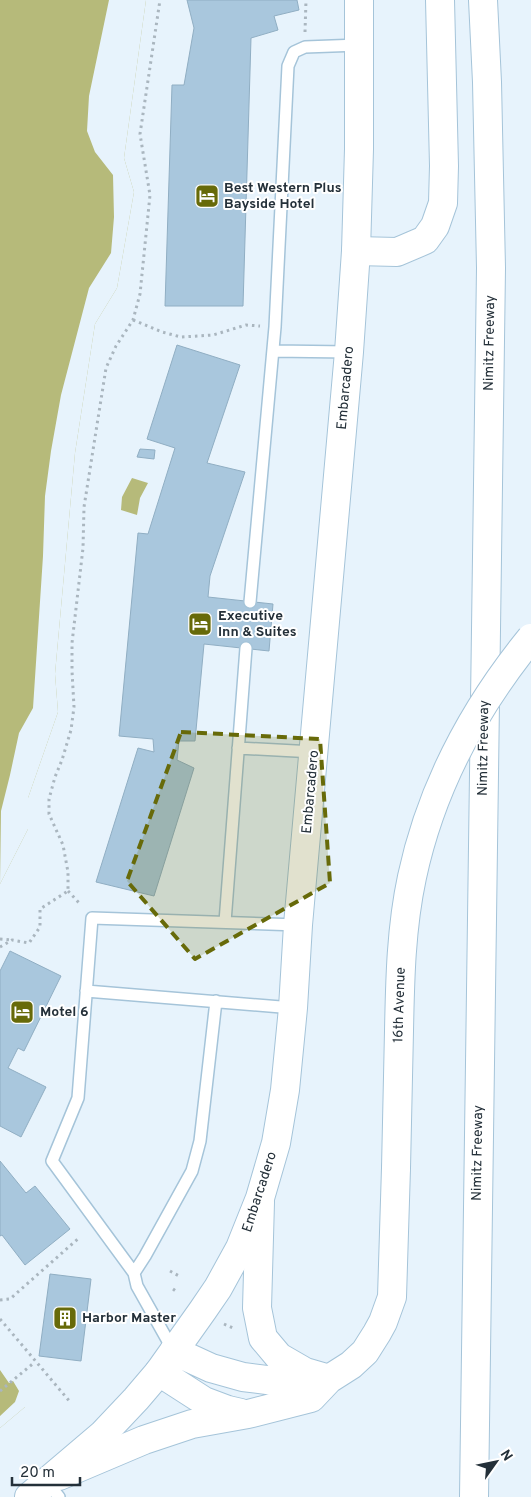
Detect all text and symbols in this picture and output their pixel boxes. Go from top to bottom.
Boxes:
place label: Best Western Plus Bayside Hotel [224,180,342,213]
hotel icon: Best Western Plus Bayside Hotel [194,183,220,209]
street label: Nimitz Freeway [481,295,499,391]
street label: Embarcadero [334,345,358,430]
place label: Executive Inn & Suites [218,608,297,641]
hotel icon: Executive Inn & Suites [187,611,213,637]
street label: Nimitz Freeway [475,700,493,796]
street label: Embarcadero [299,749,323,834]
street label: 16th Avenue [390,967,410,1043]
hotel icon: Motel 6 [9,999,35,1025]
place label: Motel 6 [40,1004,89,1021]
street label: Nimitz Freeway [469,1105,487,1201]
street label: Embarcadero [239,1149,281,1234]
building icon: Harbor Master [52,1305,78,1331]
place label: Harbor Master [82,1310,176,1327]
north arrow [471,1437,521,1487]
text: N [496,1447,516,1465]
scale bar [12,1454,80,1486]
text: 20 m [20,1464,55,1483]

